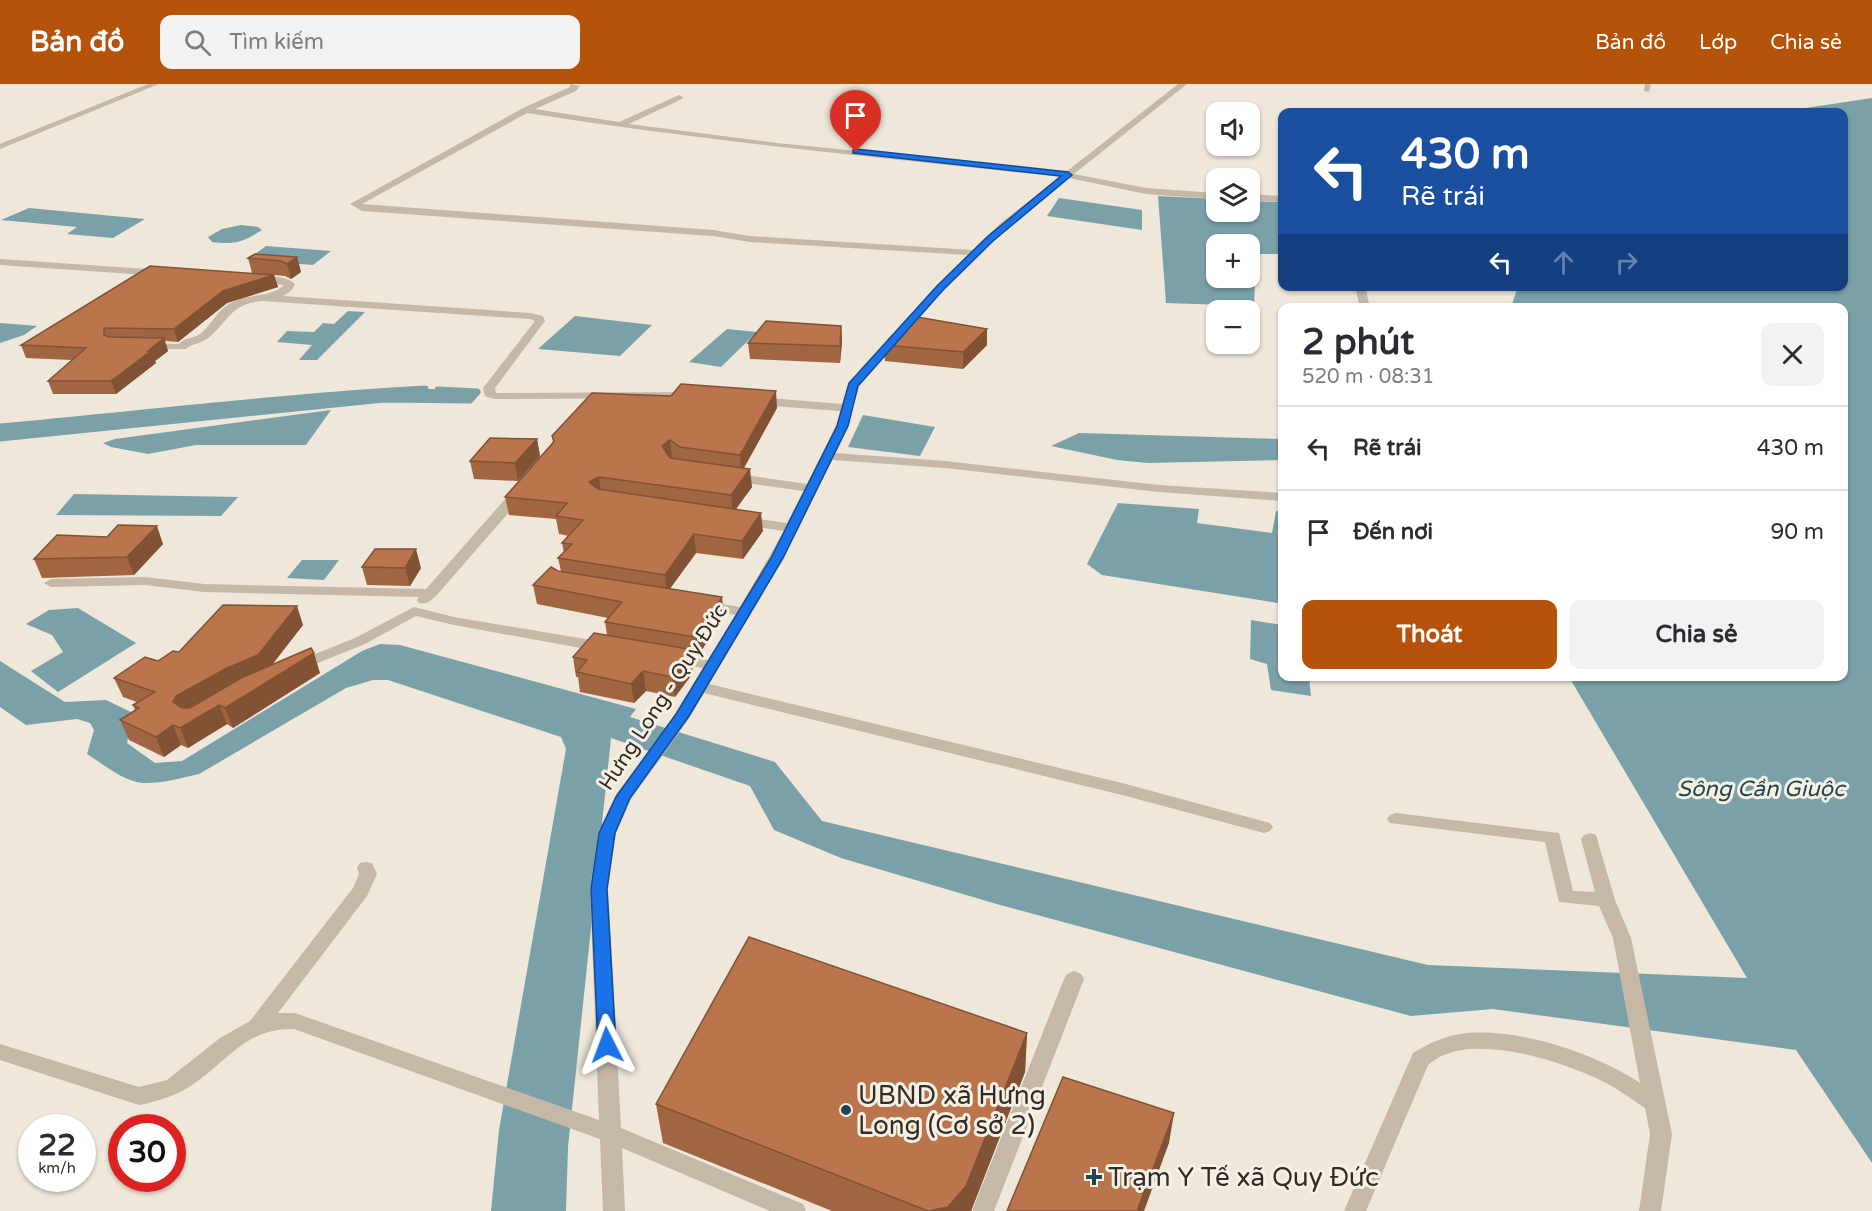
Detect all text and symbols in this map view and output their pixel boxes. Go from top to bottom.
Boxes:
search box [160,15,580,69]
text: Bản đồ [30,25,124,59]
icon: search [181,26,214,59]
text: Tìm kiếm [229,29,324,55]
text: Bản đồ [1595,30,1666,55]
text: Lớp [1699,30,1737,55]
text: Chia sẻ [1770,30,1842,55]
pin [830,90,881,152]
icon: arrive [839,99,872,132]
map controls [1206,102,1260,354]
button: sound [1206,102,1260,156]
text: 430 m [1401,129,1530,180]
icon: left [1302,132,1380,210]
button: layers [1206,168,1260,222]
text: Rẽ trái [1401,180,1485,213]
button: + [1206,234,1260,288]
icon: left [1484,246,1517,279]
icon: ahead [1547,246,1580,279]
icon: right [1610,246,1643,279]
button: − [1206,300,1260,354]
text: 2 phút [1302,321,1414,364]
button: close [1761,323,1824,386]
text: 520 m · 08:31 [1302,365,1434,389]
icon: left [1302,432,1335,465]
text: Rẽ trái [1353,435,1422,461]
text: 430 m [1757,435,1824,461]
icon: arrive [1302,516,1335,549]
text: Đến nơi [1353,519,1433,545]
text: 90 m [1770,519,1824,545]
street label: Hưng Long - Quy Đức [594,600,733,795]
button: Thoát [1302,600,1557,669]
button: Chia sẻ [1569,600,1824,669]
water label: Sông Cần Giuộc [1677,776,1847,802]
position arrow [575,1013,639,1077]
place label: UBND xã Hưng Long (Cơ sở 2) [858,1080,1046,1141]
marker: UBND xã Hưng Long (Cơ sở 2) [839,1103,853,1117]
speed limit sign: 30 [108,1114,186,1192]
text: 22 [38,1127,76,1164]
text: km/h [38,1159,76,1177]
place label: Trạm Y Tế xã Quy Đức [1108,1162,1379,1193]
marker: Trạm Y Tế xã Quy Đức [1085,1168,1103,1186]

